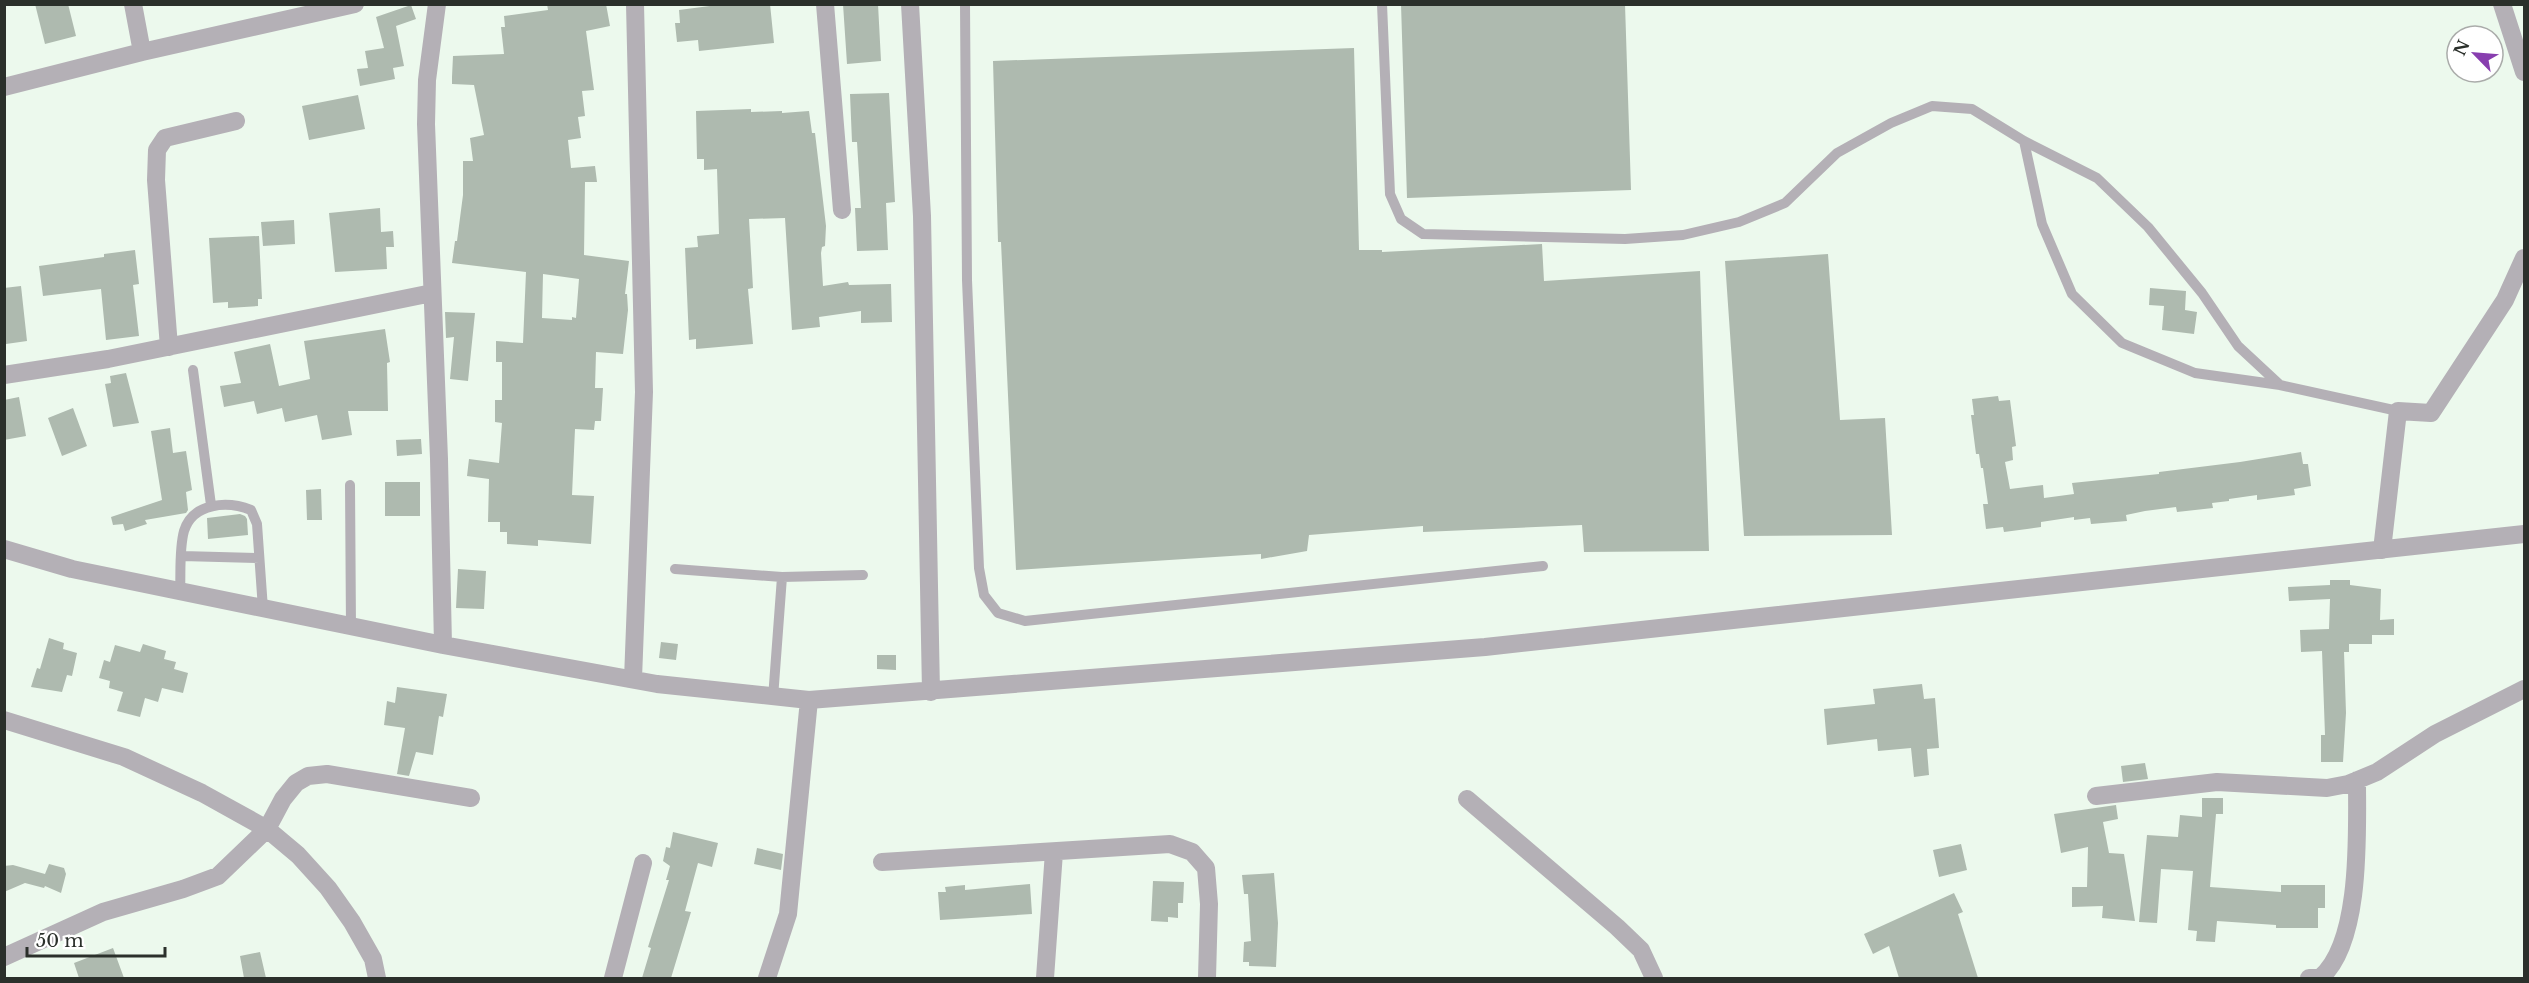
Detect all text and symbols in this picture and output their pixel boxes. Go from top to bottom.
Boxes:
north arrow [2445,24,2505,84]
text: N [2449,37,2474,59]
scale bar [27,920,165,958]
text: 50 m [36,930,84,952]

